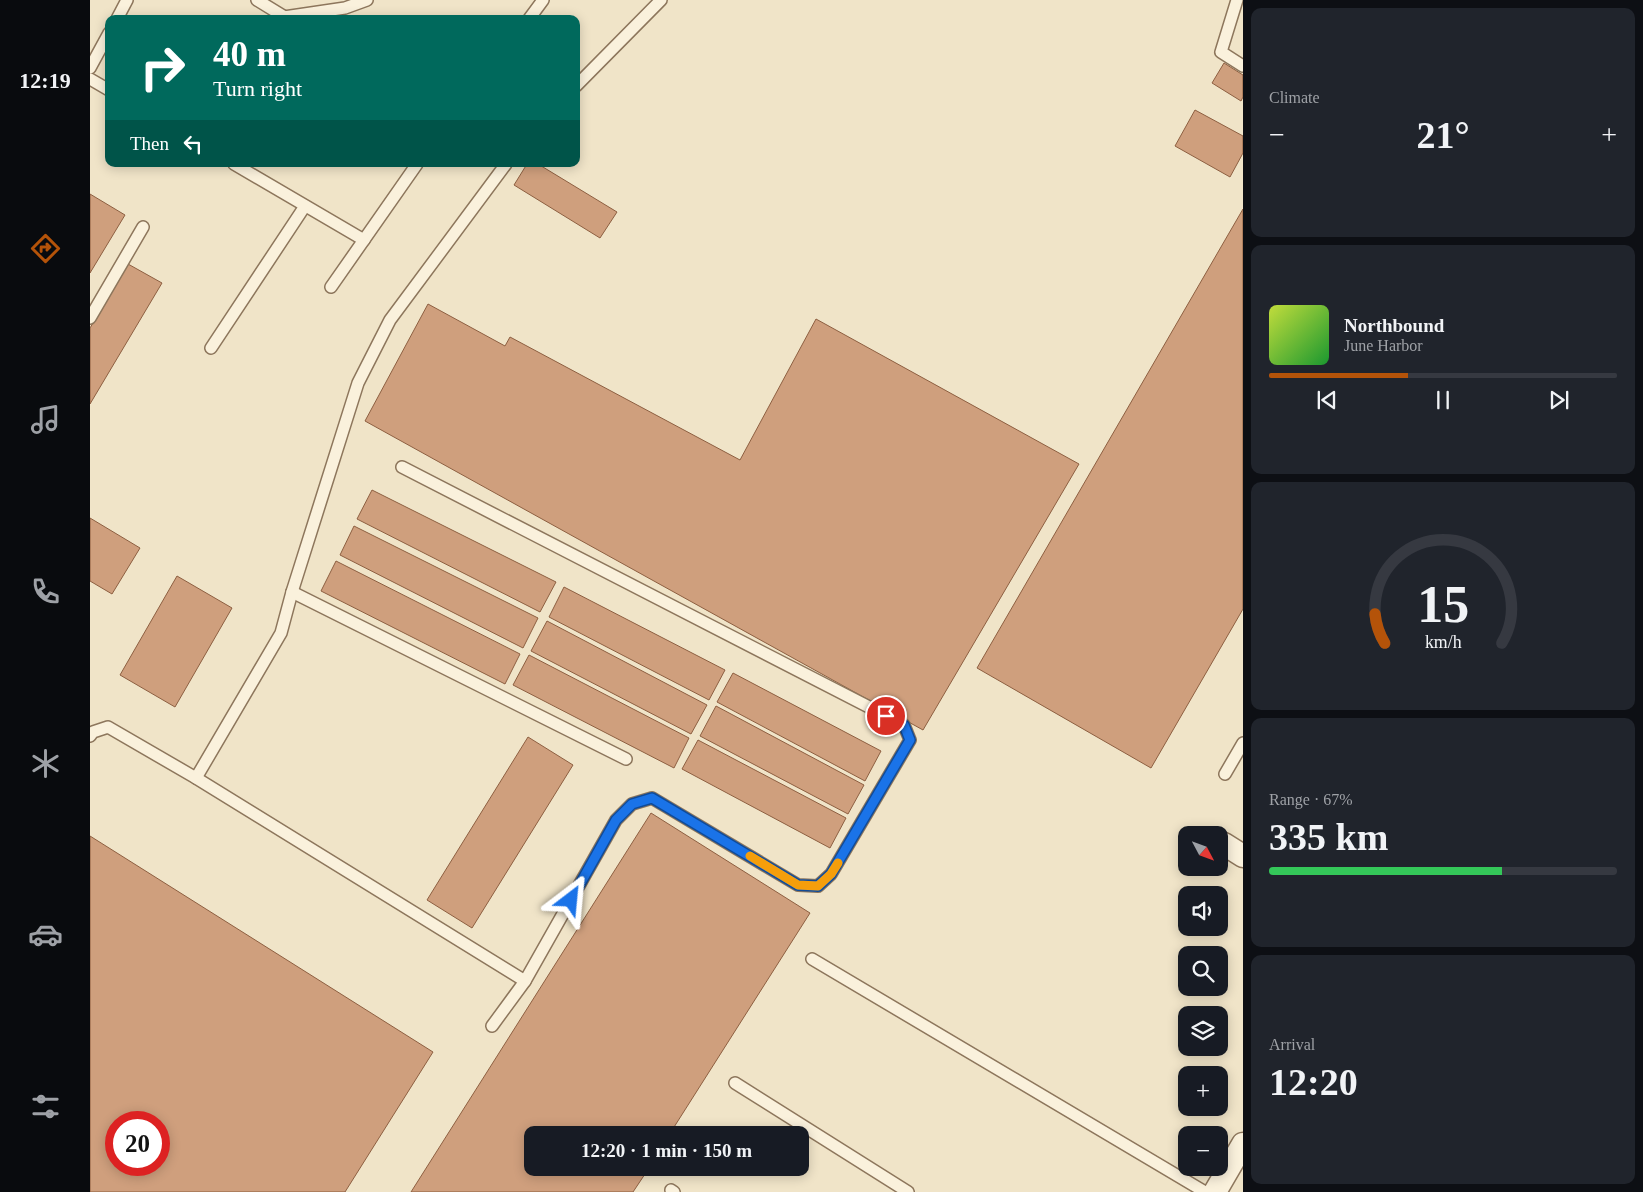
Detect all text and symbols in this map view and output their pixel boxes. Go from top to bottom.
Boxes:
icon: right [130,35,195,100]
text: 40 m [213,35,286,74]
text: 12:19 [19,68,71,93]
text: Turn right [213,76,302,101]
text: Climate [1269,89,1320,106]
text: 21° [1416,114,1470,156]
text: − [1269,119,1285,150]
text: + [1601,119,1617,150]
icon: left [179,130,207,158]
text: Then [130,133,169,154]
icon: directions [28,231,63,266]
text: Northbound [1344,315,1444,336]
text: June Harbor [1344,337,1423,354]
icon: previous [1313,386,1341,414]
icon: pause [1429,386,1457,414]
icon: next [1545,386,1573,414]
icon: music [28,402,63,437]
icon: phone [28,574,63,609]
text: 15 [1417,576,1469,633]
text: km/h [1425,632,1461,652]
pin [865,695,907,737]
icon: arrive [872,702,900,730]
icon: climate [28,746,63,781]
text: Range · 67% [1269,791,1353,808]
text: 335 km [1269,816,1388,858]
north arrow [1178,826,1228,876]
map controls [1178,826,1228,1176]
position arrow [544,873,596,925]
button: sound [1178,886,1228,936]
icon: car [28,917,63,952]
button: search [1178,946,1228,996]
button: layers [1178,1006,1228,1056]
text: Arrival [1269,1036,1315,1053]
text: 12:20 [1269,1061,1358,1103]
button: + [1178,1066,1228,1116]
icon: filters [28,1089,63,1124]
speed limit sign: 20 [105,1111,170,1176]
button: − [1178,1126,1228,1176]
text: 12:20 · 1 min · 150 m [581,1140,752,1161]

